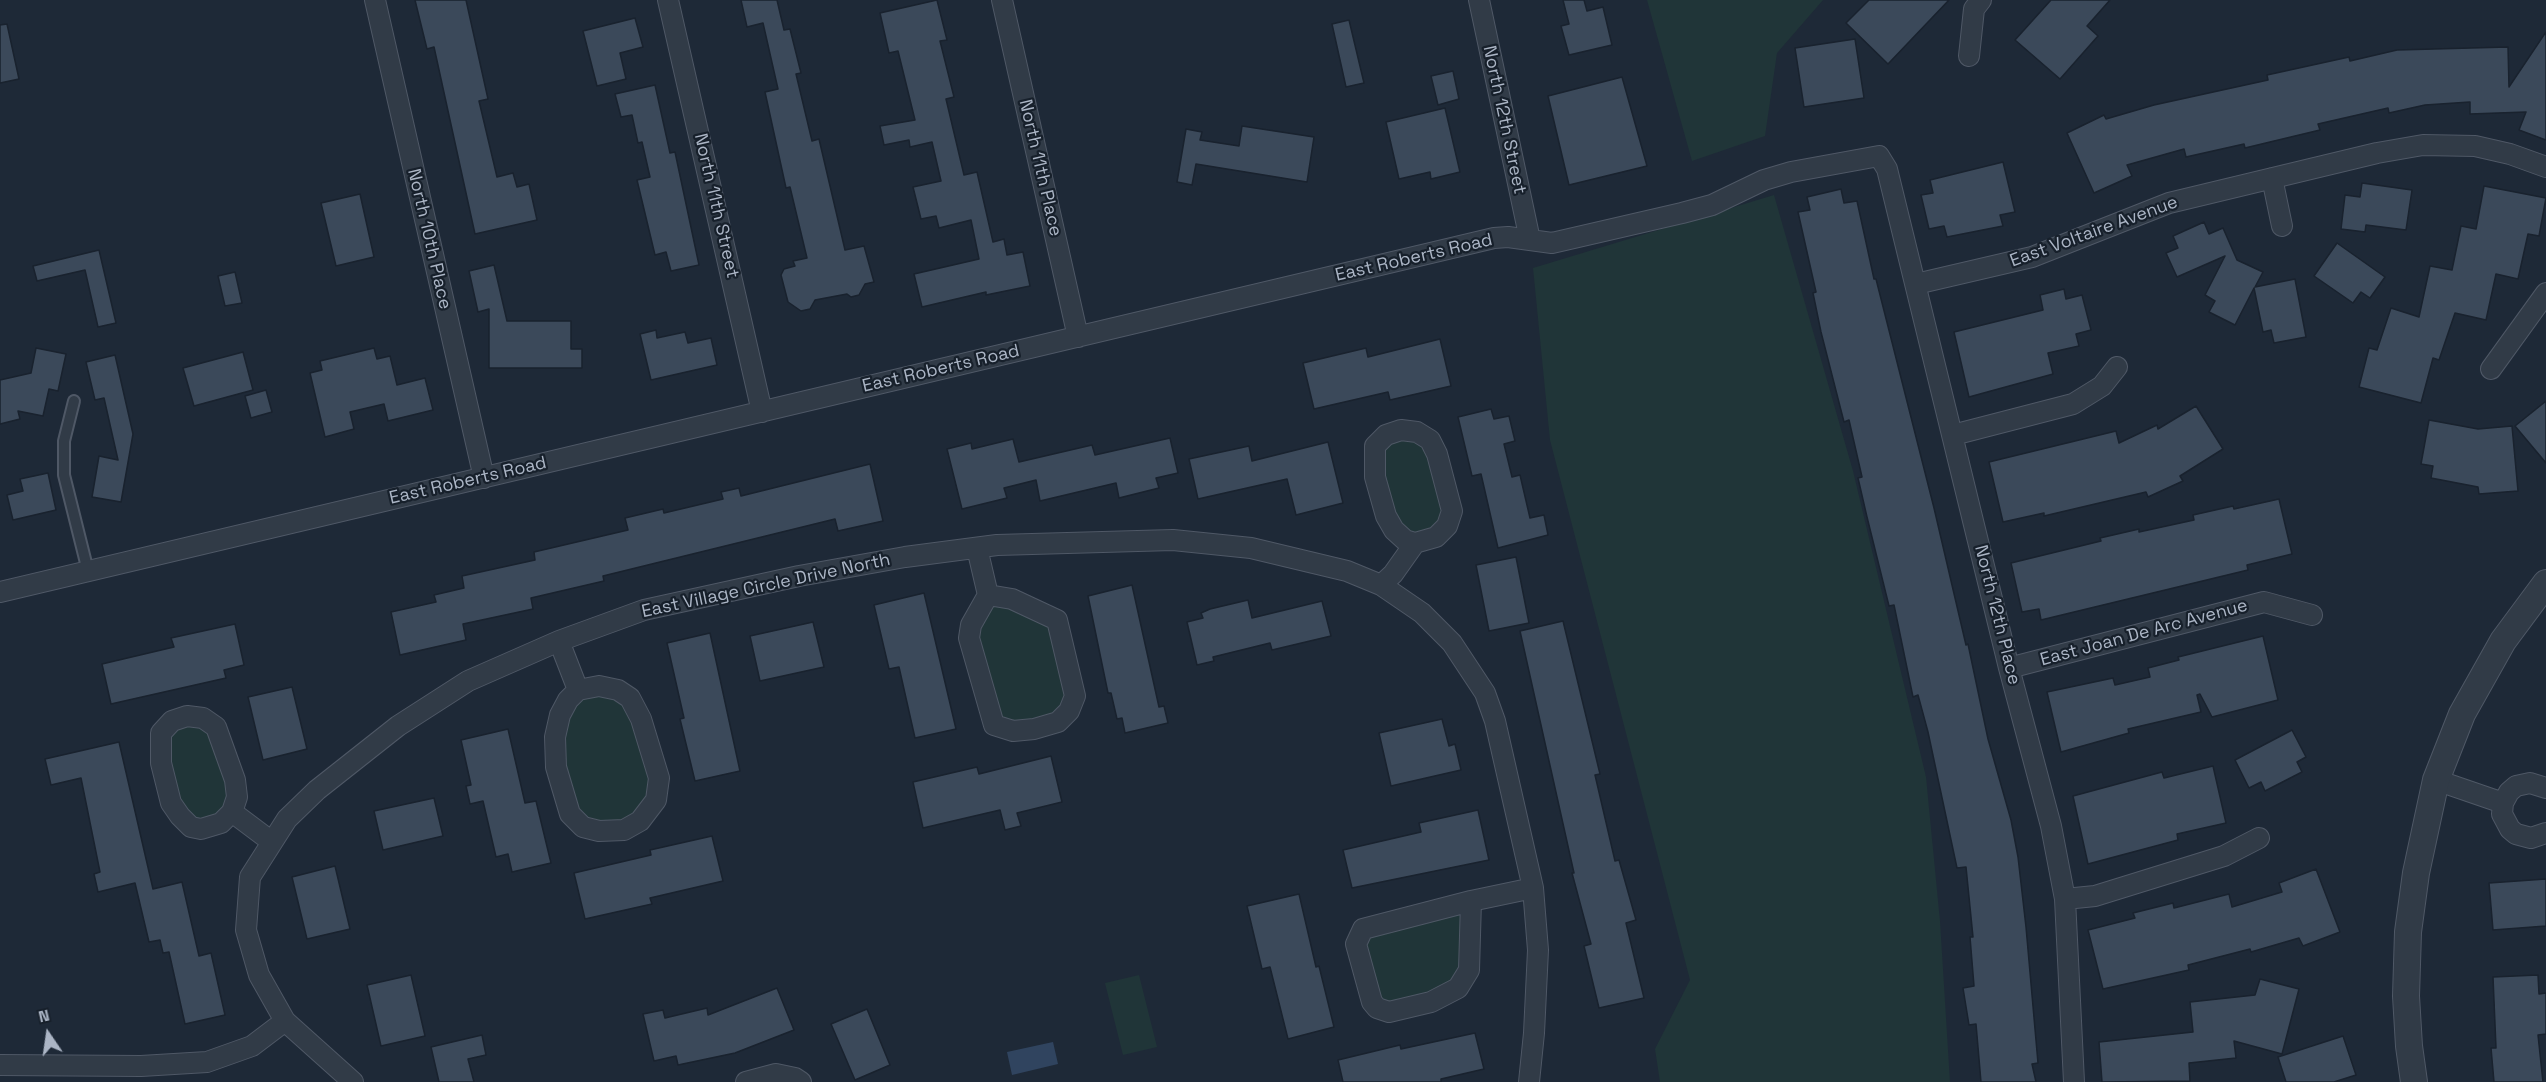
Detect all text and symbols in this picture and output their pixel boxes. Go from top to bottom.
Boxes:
street label: North 12th Street [1478,44,1530,196]
street label: North 11th Place [1014,98,1066,238]
street label: North 11th Street [689,132,743,280]
street label: North 10th Place [402,167,456,311]
street label: East Voltaire Avenue [2007,192,2181,272]
street label: East Roberts Road [1333,229,1495,287]
street label: East Roberts Road [860,340,1022,398]
street label: East Roberts Road [387,452,549,510]
street label: North 12th Place [1969,543,2025,687]
street label: East Village Circle Drive North [640,549,892,623]
street label: East Joan De Arc Avenue [2038,595,2250,671]
north arrow [18,1004,78,1064]
text: N [36,1005,51,1027]

